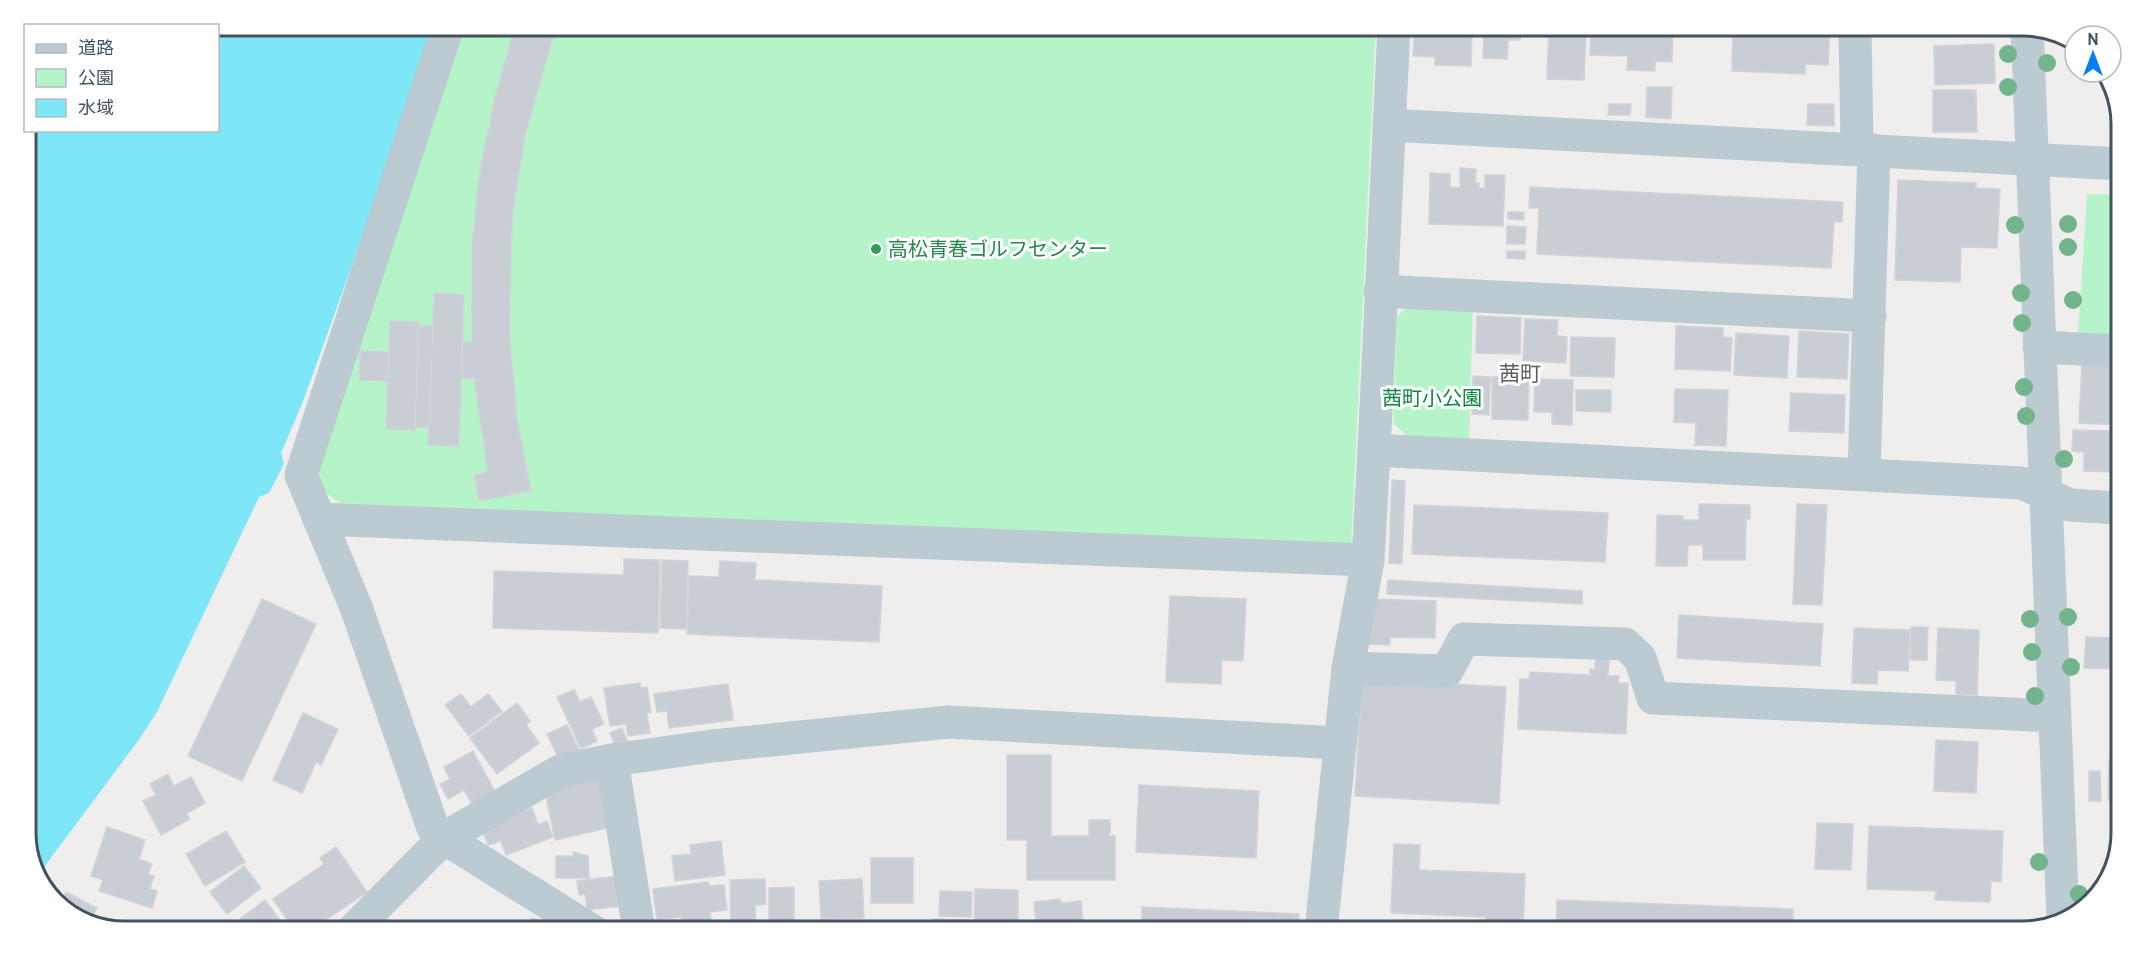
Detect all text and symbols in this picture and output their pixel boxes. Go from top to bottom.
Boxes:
legend [24,24,219,132]
north arrow [2063,24,2123,84]
text: N [2087,31,2099,51]
text: 道路 [78,38,114,61]
text: 公園 [78,68,114,91]
text: 水域 [78,98,114,121]
place label: 高松青春ゴルフセンター [888,238,1108,264]
marker: 高松青春ゴルフセンター [869,242,883,256]
district label: 茜町 [1499,362,1541,389]
park label: 茜町小公園 [1382,387,1482,413]

